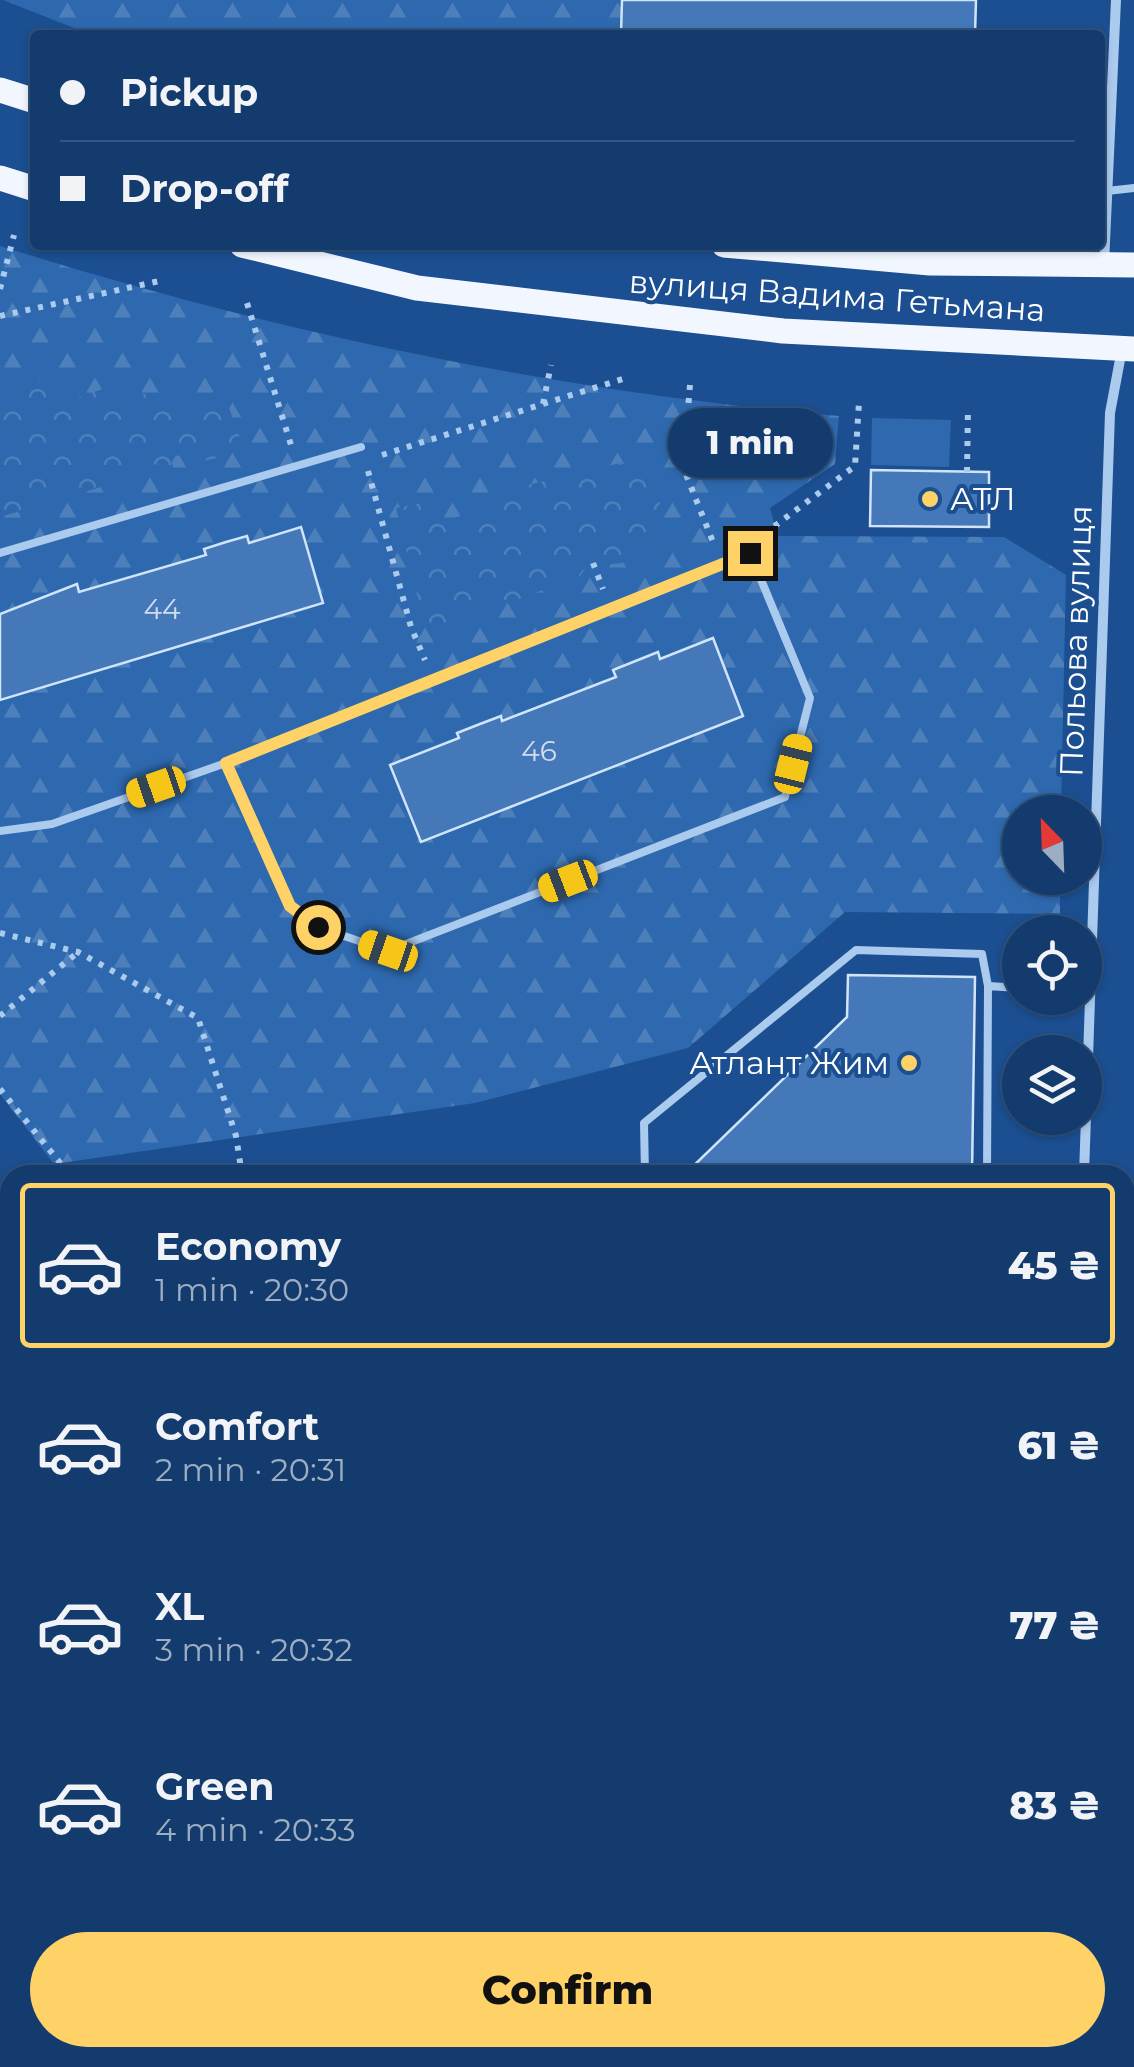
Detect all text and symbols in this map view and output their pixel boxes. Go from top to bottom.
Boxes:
text: Pickup [120,69,258,116]
text: Drop-off [120,165,289,212]
street label: вулиця Вадима Гетьмана [628,261,1046,330]
callout: 1 min [668,408,832,478]
text: 1 min [706,423,795,462]
place label: АТЛ [950,479,1016,518]
marker: АТЛ [919,488,941,510]
street label: Польова вулиця [1051,504,1100,778]
route end [728,531,773,576]
house number: 44 [143,592,181,626]
car [771,731,815,797]
house number: 46 [521,734,557,768]
car [123,763,189,811]
north arrow [1002,795,1102,895]
map controls [1002,795,1102,1135]
car [535,856,601,906]
route start [296,905,341,950]
button: locate [1002,915,1102,1015]
car [355,927,421,975]
button: layers [1002,1035,1102,1135]
place label: Атлант Жим [689,1043,889,1082]
marker: Атлант Жим [898,1052,920,1074]
icon: car [35,1221,125,1311]
text: Economy [155,1223,341,1270]
text: 45 ₴ [1008,1242,1100,1289]
text: 1 min · 20:30 [155,1270,349,1309]
icon: car [35,1401,125,1491]
text: Comfort [155,1403,319,1450]
text: 61 ₴ [1017,1422,1100,1469]
text: 2 min · 20:31 [155,1450,346,1489]
icon: car [35,1581,125,1671]
text: XL [155,1583,204,1630]
text: 77 ₴ [1009,1602,1100,1649]
text: 3 min · 20:32 [155,1630,353,1669]
icon: car [35,1761,125,1851]
text: Green [155,1763,275,1810]
text: 83 ₴ [1009,1782,1100,1829]
text: 4 min · 20:33 [155,1810,356,1849]
button: Confirm [30,1932,1105,2047]

